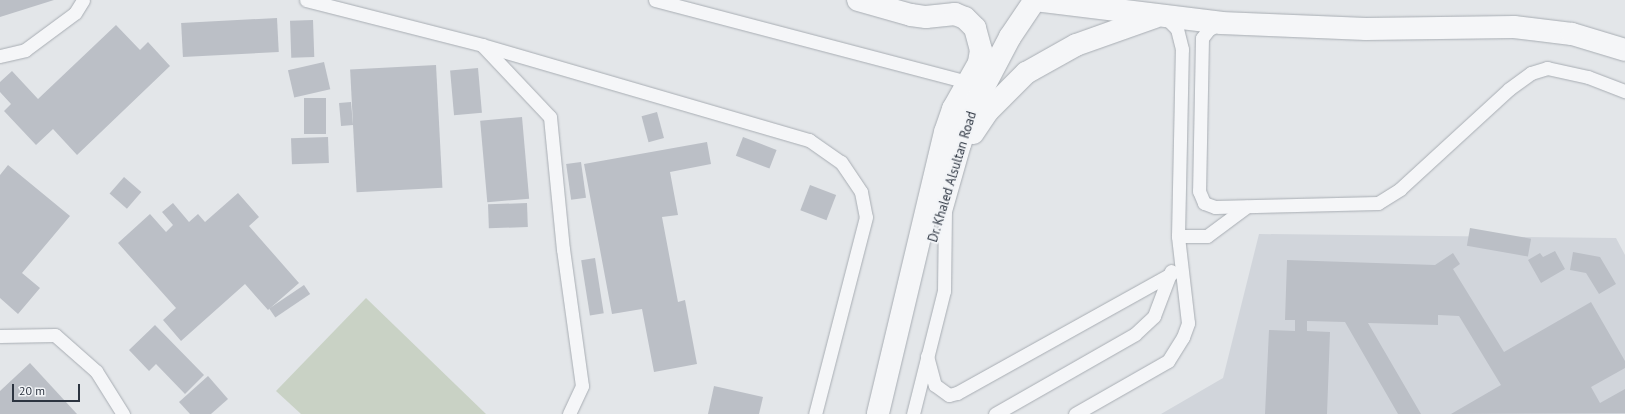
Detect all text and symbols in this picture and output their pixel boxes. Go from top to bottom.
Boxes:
street label: Dr. Khaled Alsultan Road [925,109,981,245]
scale bar [14,376,82,402]
text: 20 m [19,383,45,398]

